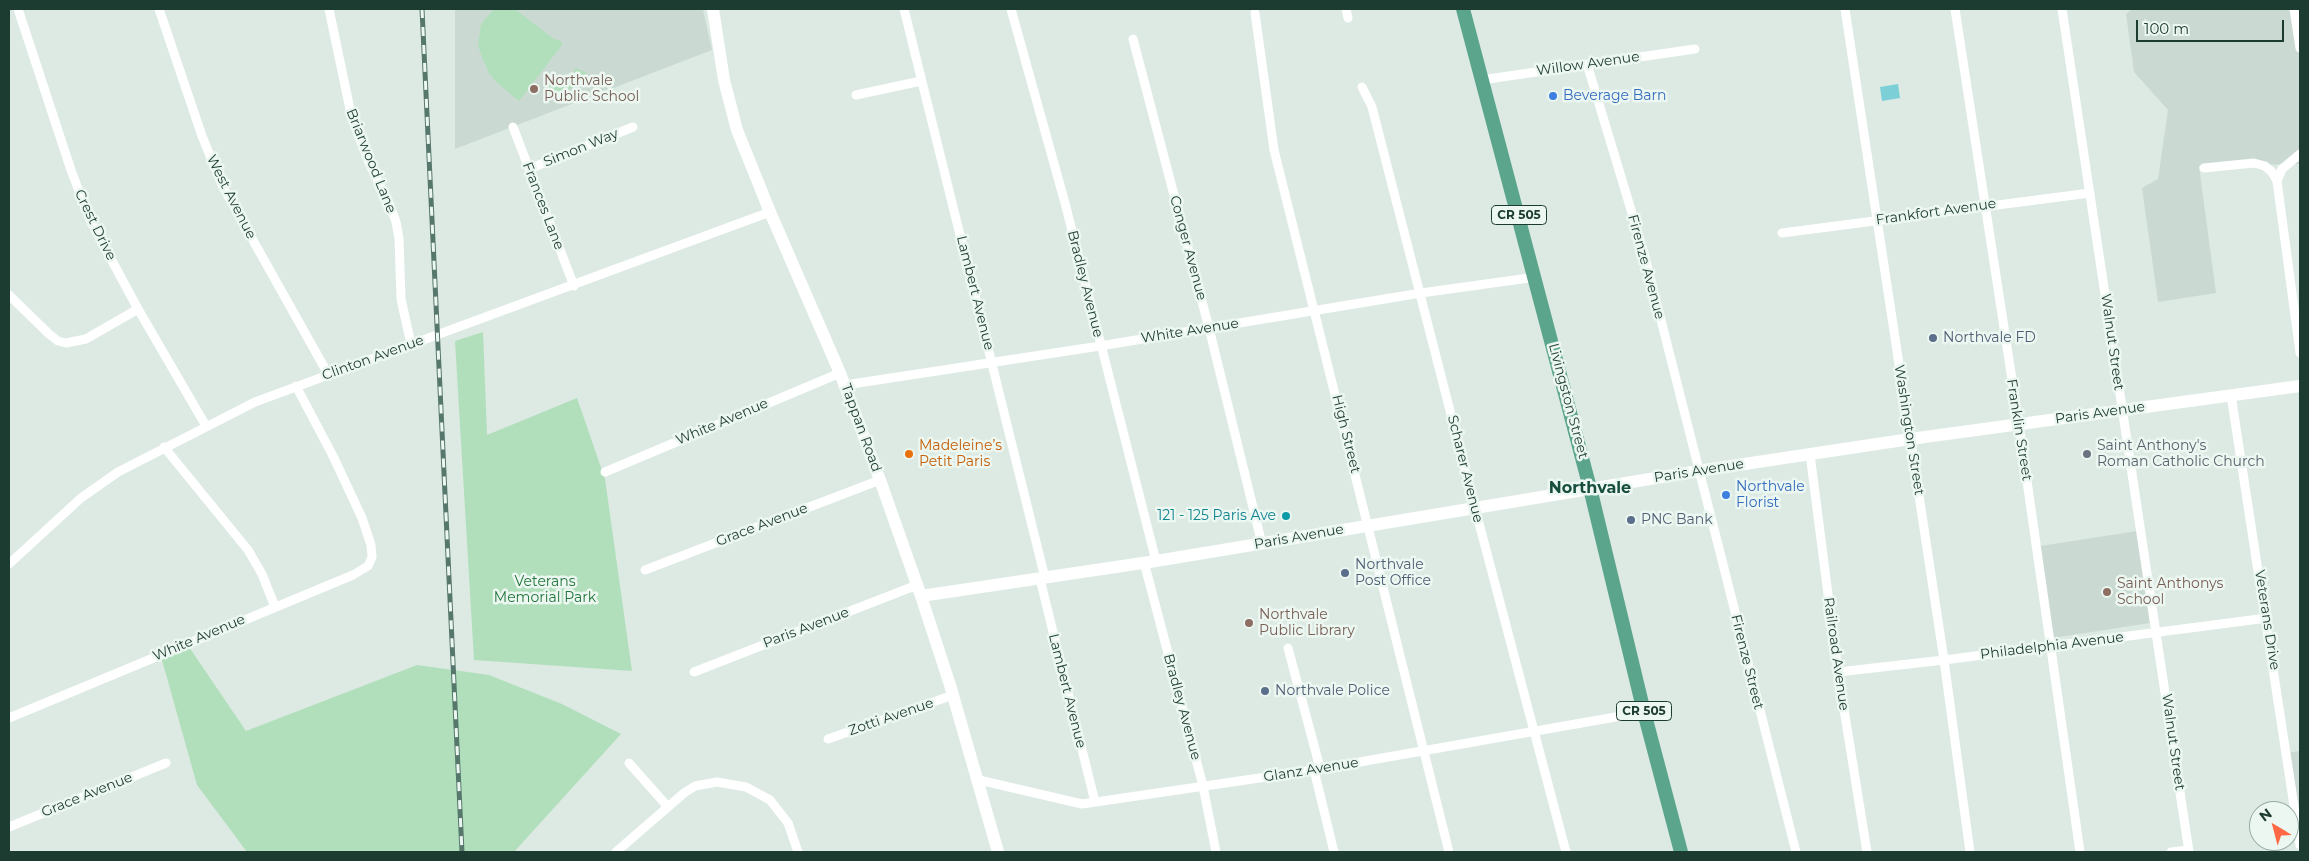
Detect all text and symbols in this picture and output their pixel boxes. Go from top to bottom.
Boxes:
scale bar [2139,10,2286,42]
text: 100 m [2144,19,2189,38]
street label: Willow Avenue [1535,48,1641,80]
place label: Northvale Public School [544,73,639,105]
marker: Northvale Public School [528,83,540,95]
place label: Beverage Barn [1563,88,1667,104]
marker: Beverage Barn [1547,90,1559,102]
street label: Briarwood Lane [342,106,400,216]
street label: Simon Way [541,125,621,171]
street label: West Avenue [203,152,259,242]
street label: Frances Lane [519,160,567,252]
street label: Crest Drive [71,187,119,263]
street label: Conger Avenue [1166,194,1210,302]
street label: Frankfort Avenue [1875,195,1997,229]
road number: CR 505 [1492,206,1546,224]
street label: Firenze Avenue [1624,213,1668,321]
street label: Bradley Avenue [1064,229,1106,339]
street label: Lambert Avenue [953,234,997,352]
street label: Walnut Street [2097,293,2127,391]
street label: White Avenue [1140,315,1240,347]
place label: Northvale FD [1943,330,2036,346]
street label: Clinton Avenue [320,332,426,384]
marker: Northvale FD [1927,332,1939,344]
street label: Livingston Street [1544,341,1592,461]
street label: Washington Street [1890,364,1928,496]
street label: Franklin Street [2003,378,2035,482]
street label: Tappan Road [837,382,885,474]
street label: High Street [1328,393,1364,475]
street label: White Avenue [673,395,771,449]
street label: Paris Avenue [2054,398,2146,428]
street label: Scharer Avenue [1444,414,1486,524]
place label: Madeleine’s Petit Paris [919,438,1002,471]
place label: Saint Anthony's Roman Catholic Church [2097,438,2265,471]
marker: Madeleine’s Petit Paris [903,448,915,460]
marker: Saint Anthony's Roman Catholic Church [2081,448,2093,460]
street label: Paris Avenue [1653,456,1745,486]
district label: Northvale [1549,478,1631,498]
place label: Northvale Florist [1736,479,1805,512]
marker: Northvale Florist [1720,489,1732,501]
street label: Grace Avenue [714,500,810,550]
place label: 121 - 125 Paris Ave [1157,508,1276,524]
marker: 121 - 125 Paris Ave [1280,510,1292,522]
place label: PNC Bank [1641,512,1713,528]
marker: PNC Bank [1625,514,1637,526]
street label: Paris Avenue [1253,521,1345,553]
place label: Northvale Post Office [1355,557,1431,590]
marker: Northvale Post Office [1339,567,1351,579]
street label: Veterans Drive [2251,569,2283,671]
park label: Veterans Memorial Park [494,574,596,606]
place label: Saint Anthonys School [2117,576,2223,608]
marker: Saint Anthonys School [2101,586,2113,598]
street label: Railroad Avenue [1820,596,1852,712]
street label: Paris Avenue [761,604,851,652]
place label: Northvale Public Library [1259,607,1355,640]
street label: White Avenue [150,611,248,665]
street label: Firenze Street [1727,613,1767,711]
marker: Northvale Public Library [1243,617,1255,629]
street label: Philadelphia Avenue [1979,629,2125,663]
street label: Lambert Avenue [1045,632,1089,750]
street label: Bradley Avenue [1160,652,1204,762]
place label: Northvale Police [1275,683,1390,699]
marker: Northvale Police [1259,685,1271,697]
street label: Walnut Street [2158,693,2188,791]
street label: Zotti Avenue [846,695,936,739]
road number: CR 505 [1616,701,1672,720]
street label: Glanz Avenue [1262,754,1360,786]
street label: Grace Avenue [39,769,135,821]
north arrow [2249,801,2299,851]
text: N [2256,804,2276,825]

